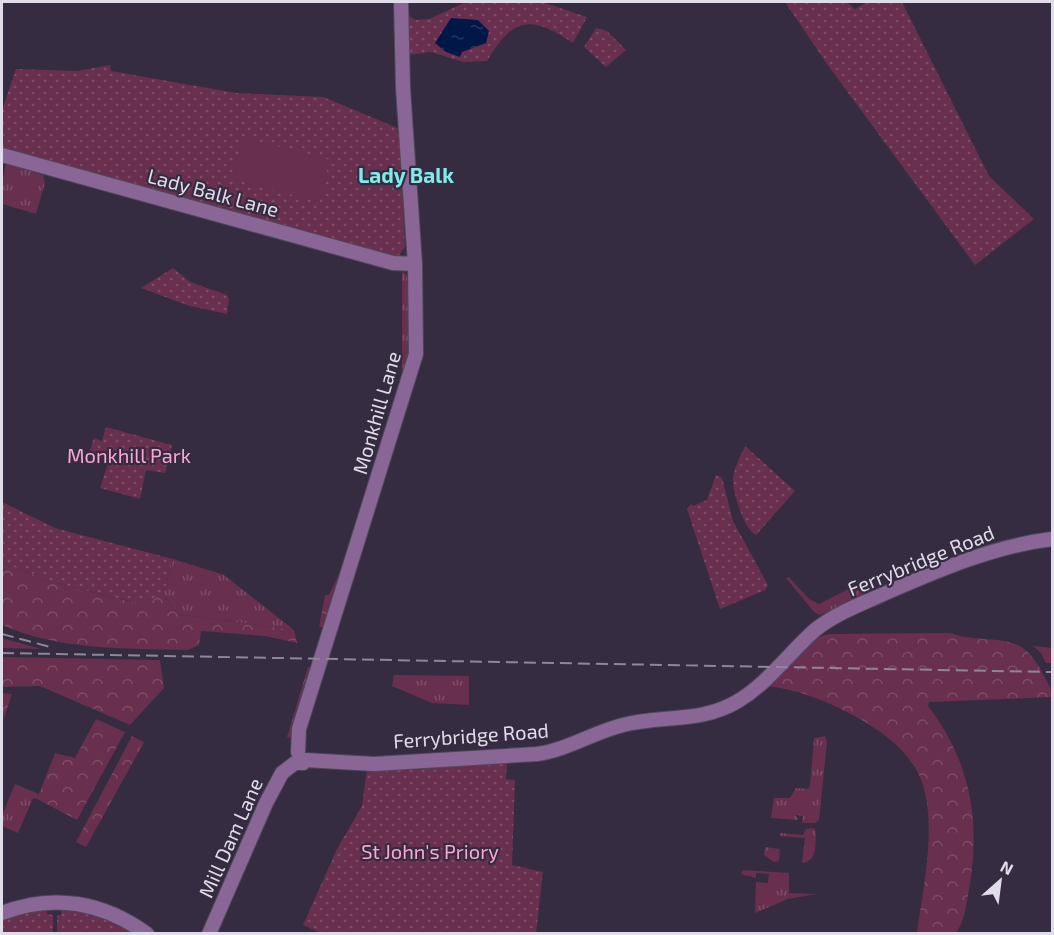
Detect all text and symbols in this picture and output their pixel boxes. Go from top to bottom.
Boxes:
district label: Lady Balk [358,162,454,188]
street label: Lady Balk Lane [145,163,281,221]
street label: Monkhill Lane [347,348,405,477]
park label: Monkhill Park [67,443,191,467]
street label: Ferrybridge Road [844,520,997,600]
street label: Ferrybridge Road [392,718,550,752]
street label: Mill Dam Lane [193,774,267,901]
park label: St John's Priory [361,839,499,863]
north arrow [970,851,1030,911]
text: N [998,856,1017,878]

